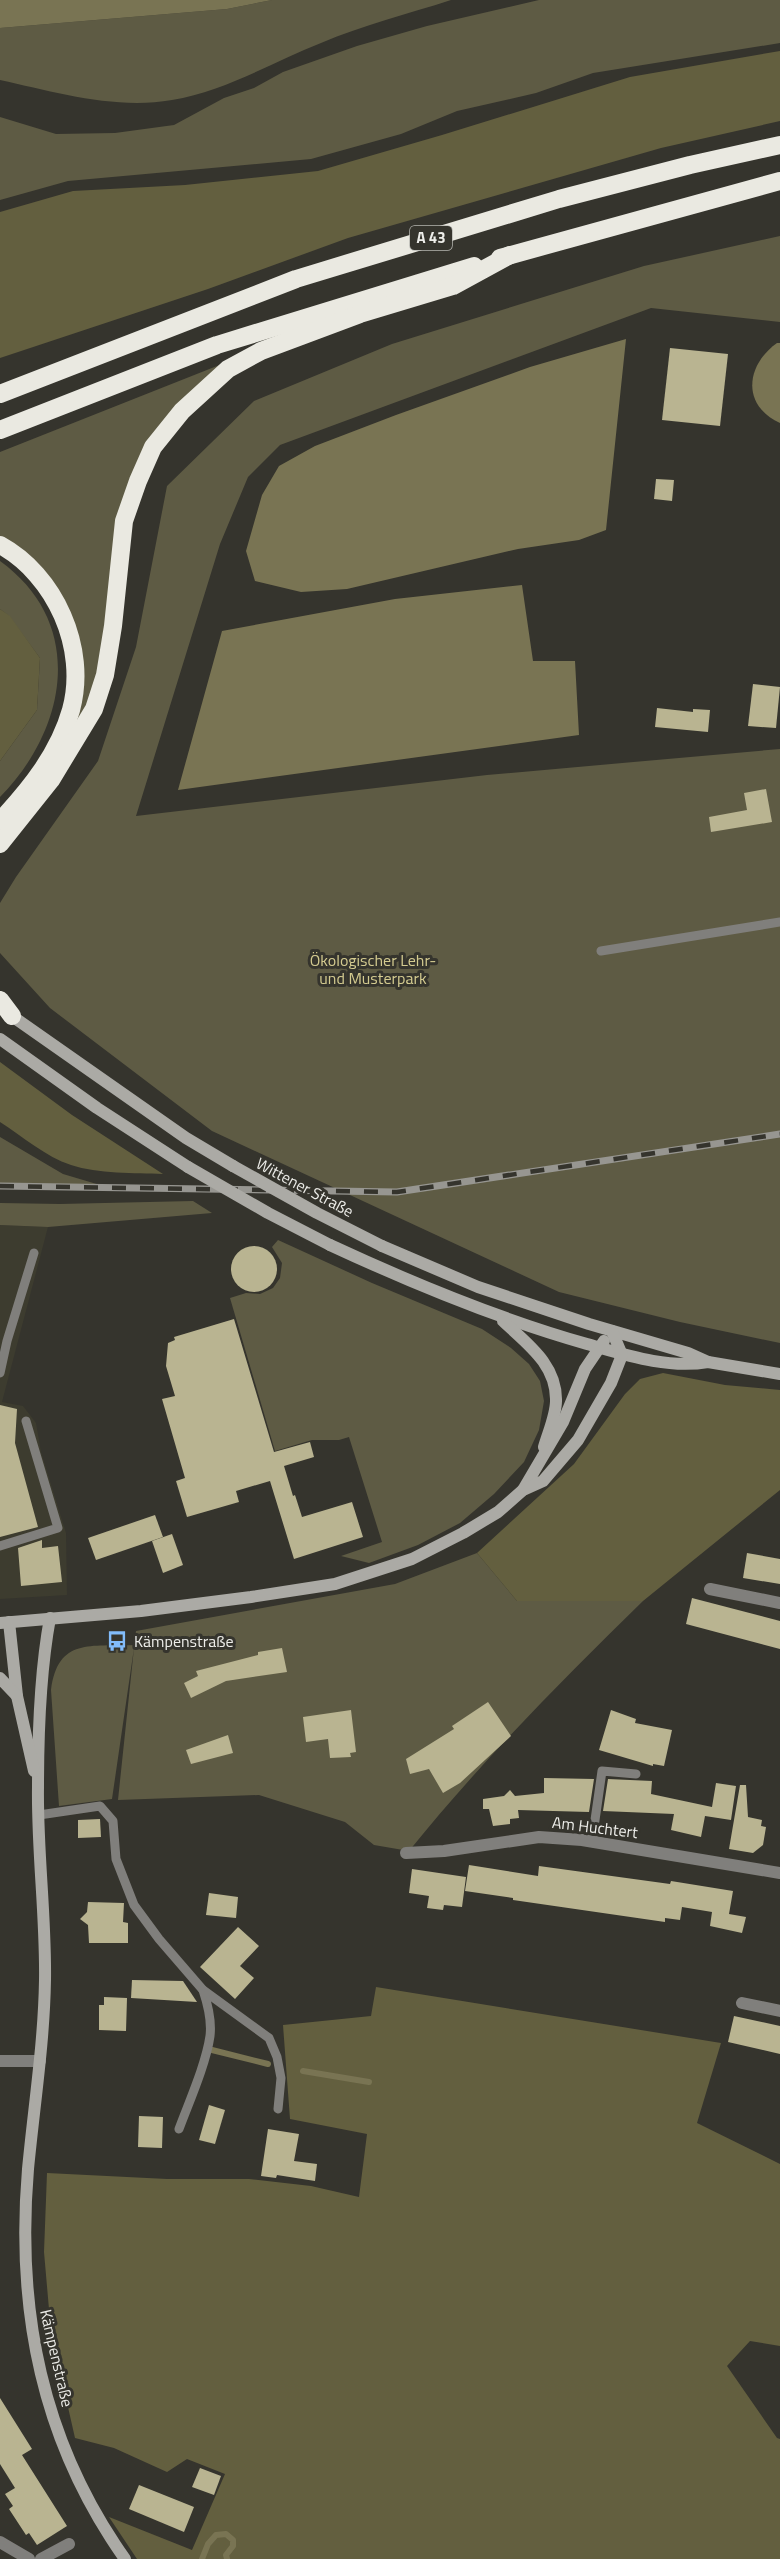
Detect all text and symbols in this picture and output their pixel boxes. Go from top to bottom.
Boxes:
road number: A 43 [410,226,452,250]
park label: Ökologischer Lehr- und Musterpark [310,948,436,990]
street label: Wittener Straße [252,1151,358,1223]
bus stop icon: Kämpenstraße [105,1629,129,1653]
place label: Kämpenstraße [134,1629,233,1653]
street label: Am Huchtert [551,1810,640,1844]
street label: Kämpenstraße [34,2307,80,2409]

